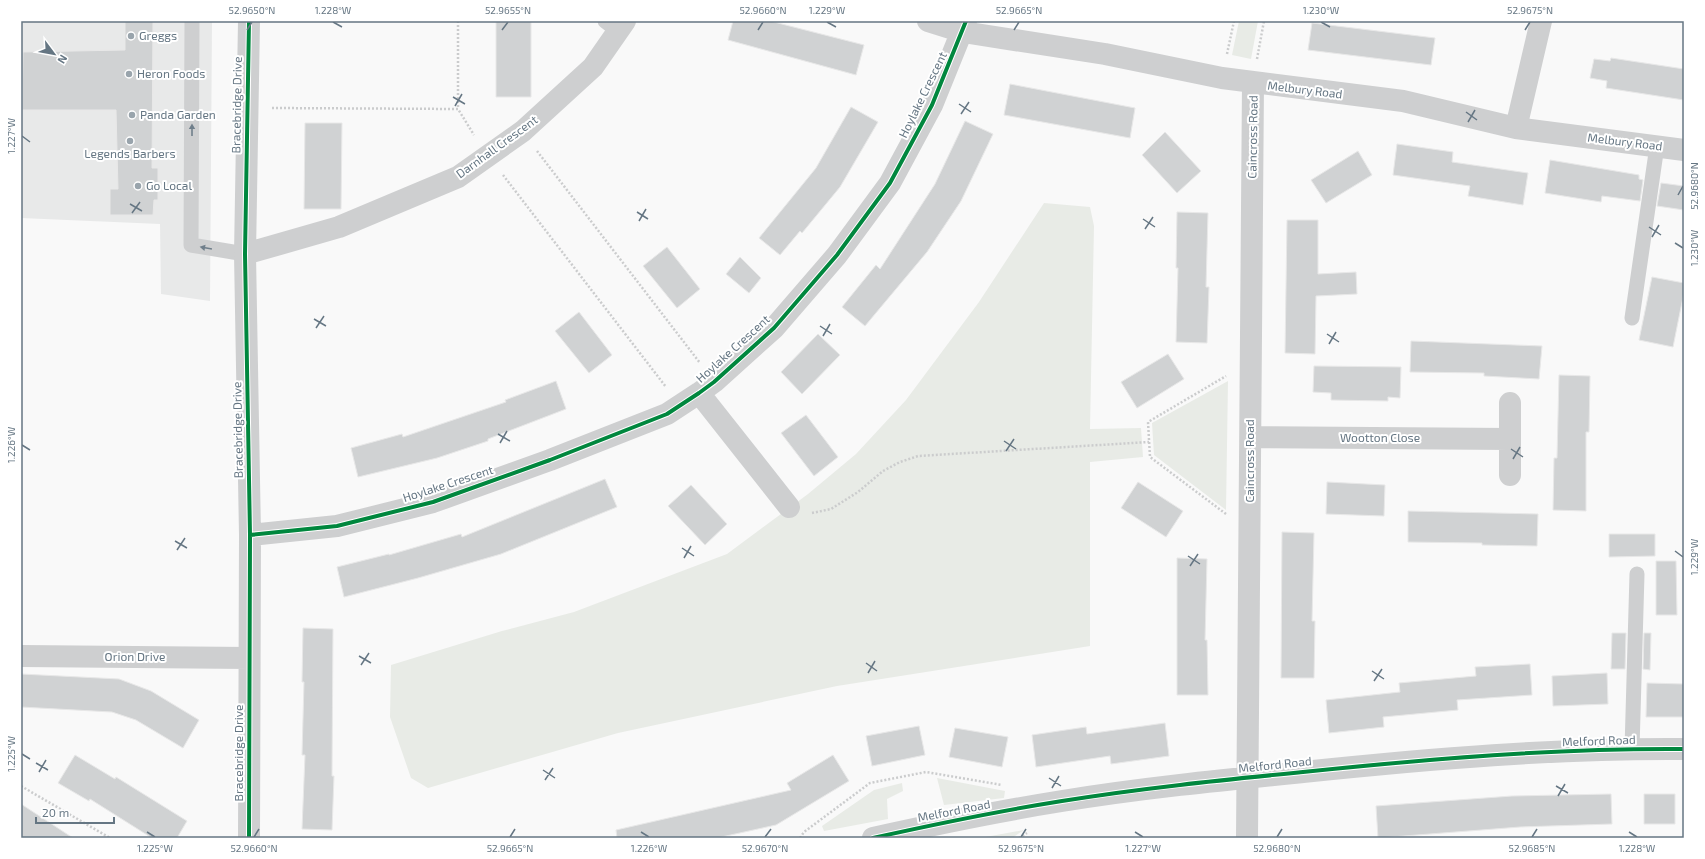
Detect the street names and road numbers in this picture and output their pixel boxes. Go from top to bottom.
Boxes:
street label: Hoylake Crescent [895,49,949,140]
street label: Bracebridge Drive [228,56,244,154]
street label: Melbury Road [1267,77,1343,101]
street label: Caincross Road [1244,95,1260,179]
street label: Darnhall Crescent [453,112,540,180]
street label: Melbury Road [1587,129,1663,153]
street label: Hoylake Crescent [693,311,772,385]
street label: Bracebridge Drive [229,381,245,479]
street label: Caincross Road [1242,419,1256,503]
street label: Wootton Close [1340,430,1420,444]
street label: Hoylake Crescent [401,462,495,504]
street label: Orion Drive [105,649,165,663]
street label: Bracebridge Drive [231,705,245,801]
street label: Melford Road [1562,732,1636,748]
street label: Melford Road [1238,753,1312,775]
street label: Melford Road [916,796,991,824]

